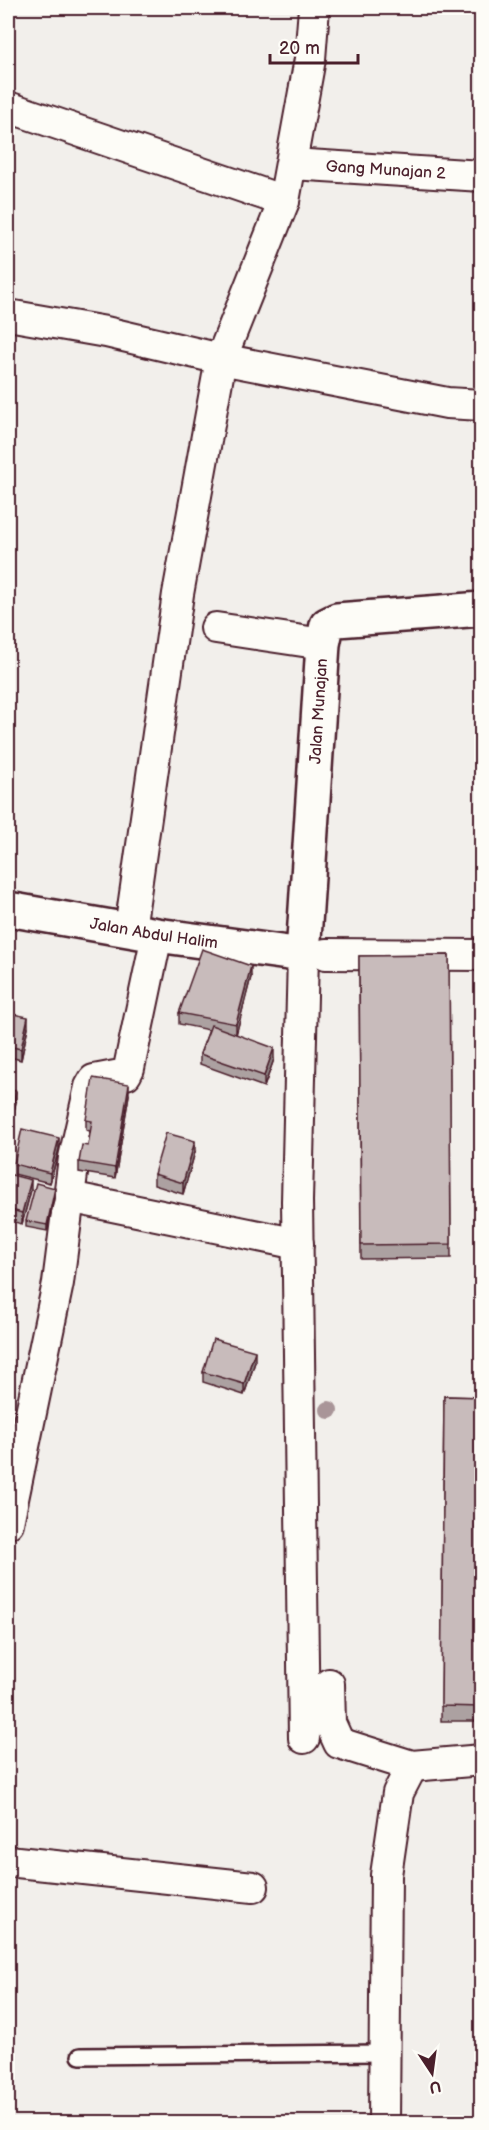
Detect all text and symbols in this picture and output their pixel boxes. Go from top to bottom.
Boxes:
scale bar [270,27,358,65]
text: 20 m [279,38,320,59]
street label: Gang Munajan 2 [325,157,447,183]
street label: Jalan Munajan [306,658,332,764]
street label: Jalan Abdul Halim [89,914,219,953]
north arrow [402,2043,462,2103]
text: U [427,2076,443,2097]

